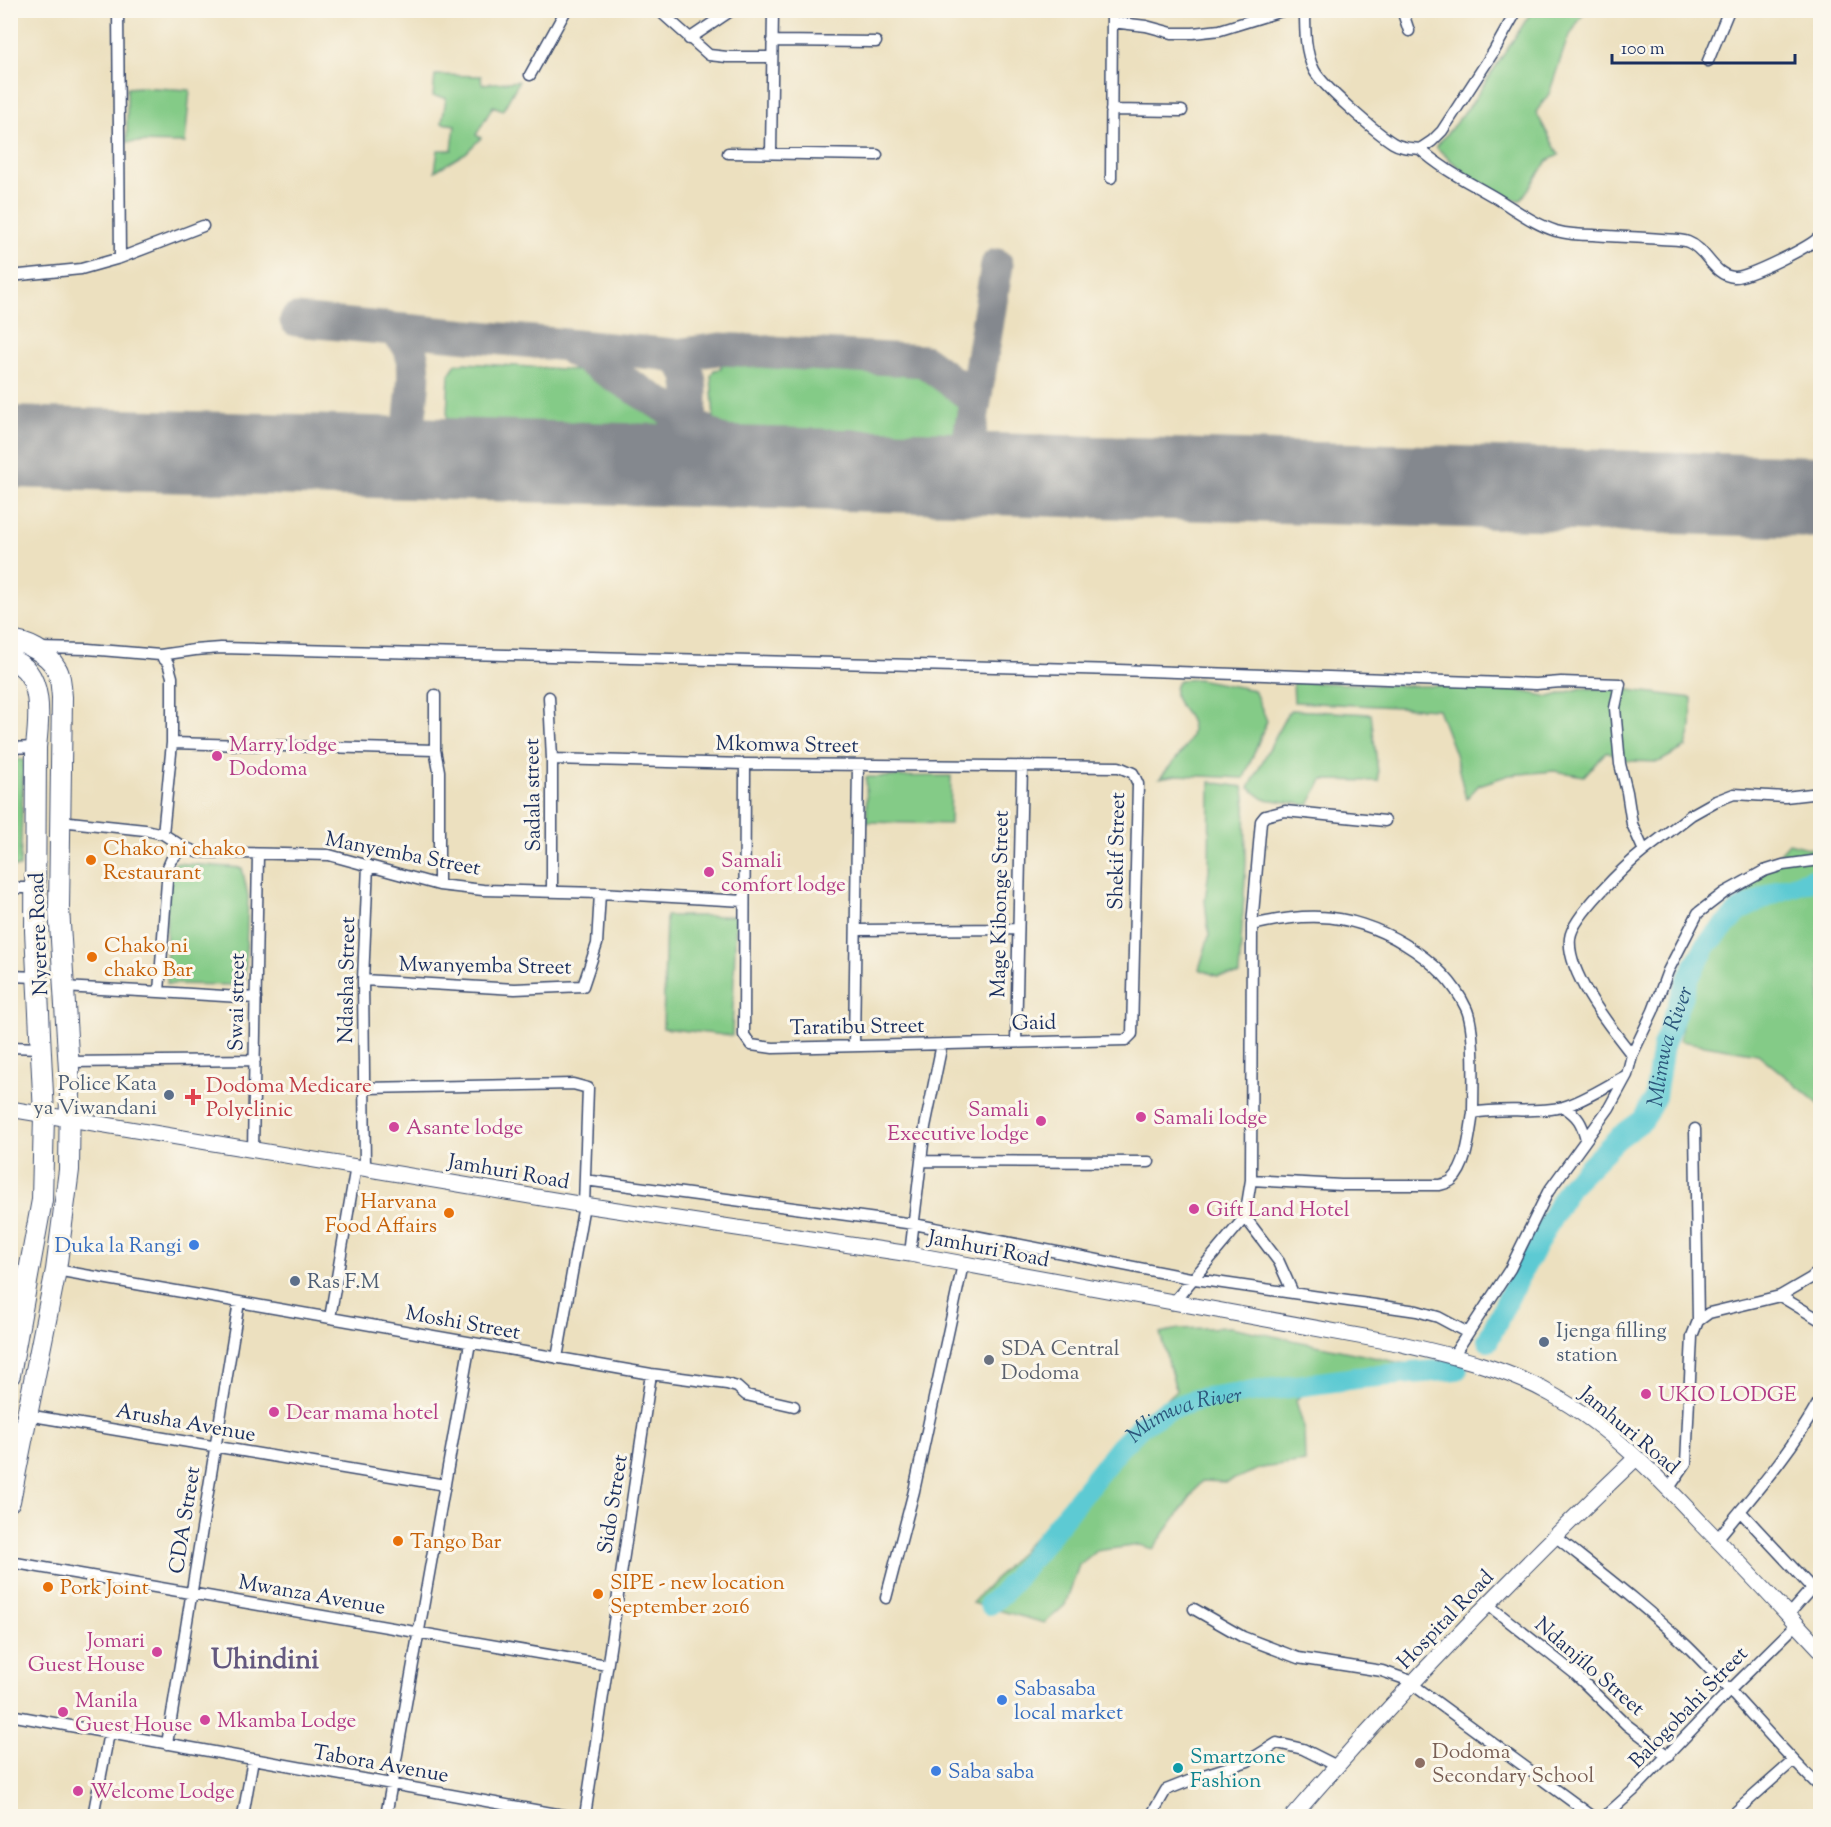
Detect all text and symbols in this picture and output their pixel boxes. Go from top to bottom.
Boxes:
scale bar [1612,27,1795,65]
text: 100 m [1621,37,1665,63]
street label: Mkomwa Street [715,730,859,762]
place label: Marry lodge Dodoma [229,731,337,785]
street label: Sadala street [518,738,550,852]
marker: Marry lodge Dodoma [210,749,224,763]
street label: Shekif Street [1102,792,1134,910]
street label: Mage Kibonge Street [984,810,1018,998]
street label: Manyemba Street [322,825,483,885]
place label: Chako ni chako Restaurant [103,835,246,889]
place label: Samali comfort lodge [721,847,846,901]
marker: Chako ni chako Restaurant [84,853,98,867]
marker: Samali comfort lodge [702,865,716,879]
street label: Nyerere Road [23,872,57,996]
street label: Ndasha Street [332,916,364,1044]
place label: Chako ni chako Bar [104,932,193,986]
marker: Chako ni chako Bar [85,950,99,964]
street label: Mwanyemba Street [398,950,572,984]
street label: Swai street [222,953,254,1051]
water label: Mlimwa River [1641,982,1703,1109]
street label: Gaid [1011,1009,1057,1039]
street label: Taratibu Street [789,1012,925,1044]
place label: Police Kata ya Viwandani [33,1070,157,1124]
place label: Dodoma Medicare Polyclinic [206,1072,372,1126]
marker: Police Kata ya Viwandani [162,1088,176,1102]
marker: Dodoma Medicare Polyclinic [184,1088,202,1106]
place label: Samali Executive lodge [887,1096,1029,1150]
place label: Samali lodge [1153,1104,1267,1134]
marker: Samali lodge [1134,1110,1148,1124]
place label: Asante lodge [406,1114,523,1144]
marker: Samali Executive lodge [1034,1114,1048,1128]
marker: Asante lodge [387,1120,401,1134]
street label: Jamhuri Road [445,1147,572,1198]
place label: Harvana Food Affairs [325,1188,437,1242]
place label: Gift Land Hotel [1206,1196,1350,1226]
marker: Gift Land Hotel [1187,1202,1201,1216]
marker: Harvana Food Affairs [442,1206,456,1220]
street label: Jamhuri Road [924,1223,1052,1276]
place label: Duka la Rangi [54,1232,182,1262]
marker: Duka la Rangi [187,1238,201,1252]
place label: Ras F.M [307,1268,380,1298]
marker: Ras F.M [288,1274,302,1288]
street label: Moshi Street [403,1299,522,1349]
place label: Ijenga filling station [1556,1317,1667,1371]
place label: SDA Central Dodoma [1001,1335,1120,1389]
marker: Ijenga filling station [1537,1335,1551,1349]
marker: SDA Central Dodoma [982,1353,996,1367]
water label: Mlimwa River [1120,1380,1244,1451]
street label: Jamhuri Road [1571,1380,1686,1483]
place label: UKIO LODGE [1658,1381,1797,1411]
marker: UKIO LODGE [1639,1387,1653,1401]
street label: Arusha Avenue [113,1397,258,1451]
place label: Dear mama hotel [286,1399,439,1429]
marker: Dear mama hotel [267,1405,281,1419]
street label: Sido Street [591,1452,637,1556]
street label: CDA Street [163,1464,209,1576]
place label: Tango Bar [410,1528,502,1558]
marker: Tango Bar [391,1534,405,1548]
street label: Hospital Road [1391,1564,1502,1677]
street label: Mwanza Avenue [236,1568,388,1624]
place label: SIPE - new location September 2016 [610,1569,785,1623]
place label: Pork Joint [60,1574,149,1604]
marker: Pork Joint [41,1580,55,1594]
marker: SIPE - new location September 2016 [591,1587,605,1601]
street label: Ndanjílo Street [1527,1611,1650,1724]
place label: Jomari Guest House [28,1627,145,1681]
street label: Balogobahi Street [1623,1641,1756,1776]
district label: Uhindini [211,1642,319,1681]
marker: Jomari Guest House [150,1645,164,1659]
place label: Sabasaba local market [1014,1675,1123,1729]
place label: Manila Guest House [75,1687,192,1741]
marker: Sabasaba local market [995,1693,1009,1707]
marker: Manila Guest House [56,1705,70,1719]
place label: Mkamba Lodge [217,1707,356,1737]
marker: Mkamba Lodge [198,1713,212,1727]
street label: Tabora Avenue [310,1738,451,1792]
place label: Dodoma Secondary School [1432,1738,1594,1792]
place label: Smartzone Fashion [1190,1743,1286,1797]
marker: Dodoma Secondary School [1413,1756,1427,1770]
place label: Saba saba [948,1758,1035,1788]
marker: Smartzone Fashion [1171,1761,1185,1775]
marker: Saba saba [929,1764,943,1778]
place label: Welcome Lodge [90,1778,235,1808]
marker: Welcome Lodge [71,1784,85,1798]

